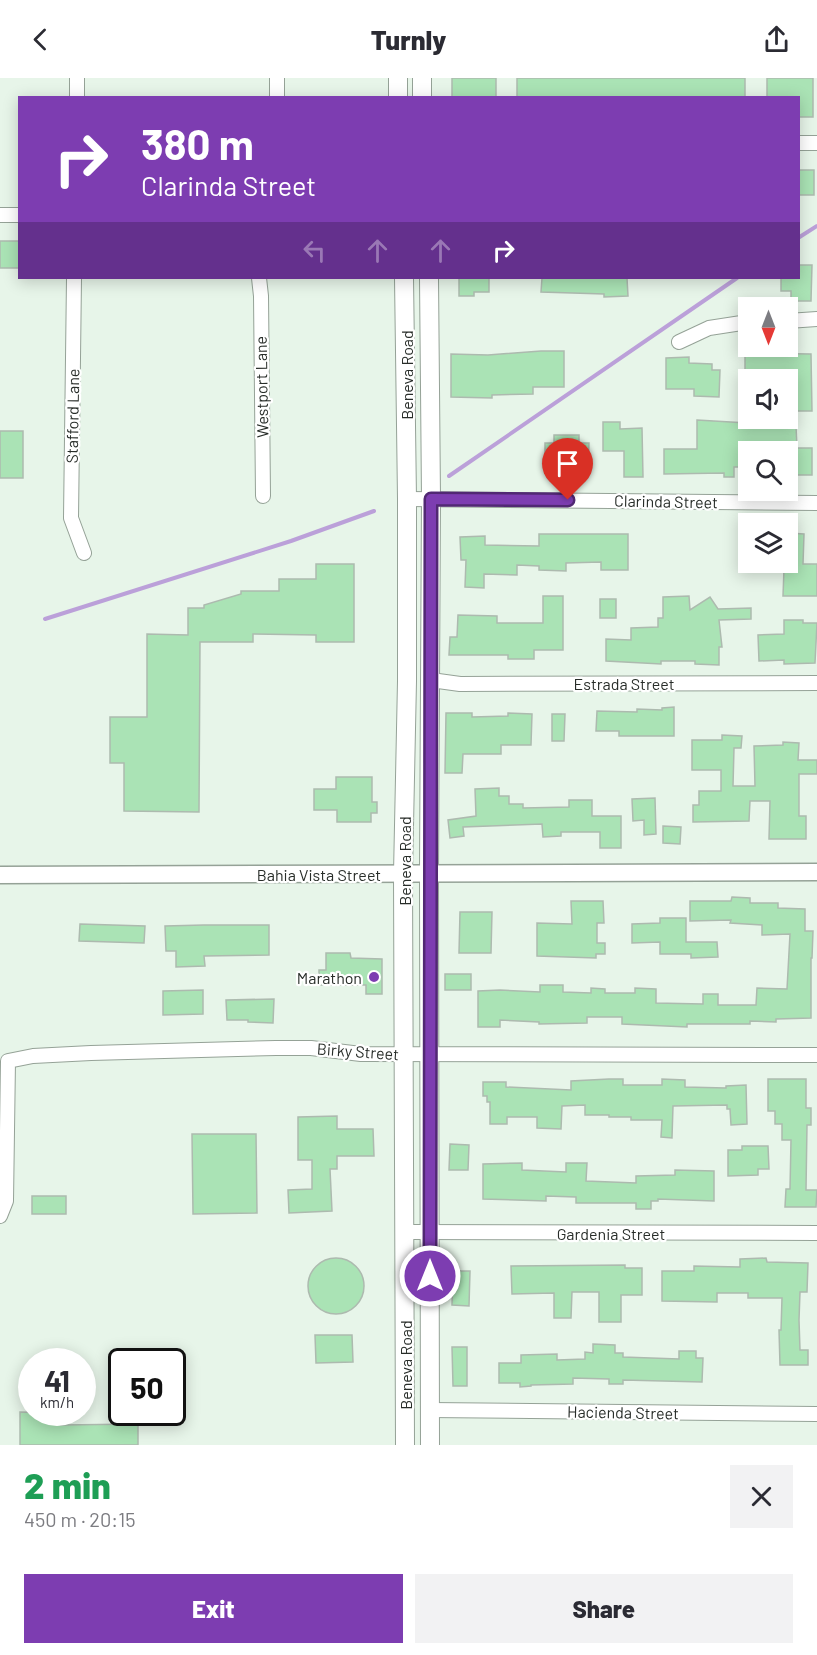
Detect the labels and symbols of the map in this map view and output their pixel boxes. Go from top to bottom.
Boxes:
north arrow [738,297,798,357]
street label: Beneva Road [397,330,416,420]
street label: Westport Lane [251,336,271,438]
street label: Stafford Lane [62,369,82,463]
pin [542,438,593,500]
street label: Clarinda Street [614,491,718,511]
street label: Estrada Street [574,674,674,693]
street label: Beneva Road [395,816,414,906]
street label: Bahia Vista Street [257,865,381,884]
place label: Marathon [297,968,362,987]
marker: Marathon [367,970,381,984]
street label: Birky Street [316,1039,400,1063]
street label: Gardenia Street [557,1224,665,1243]
position arrow [398,1244,462,1308]
street label: Beneva Road [396,1320,415,1410]
speed limit sign: 50 [108,1348,186,1426]
street label: Hacienda Street [567,1402,679,1422]

